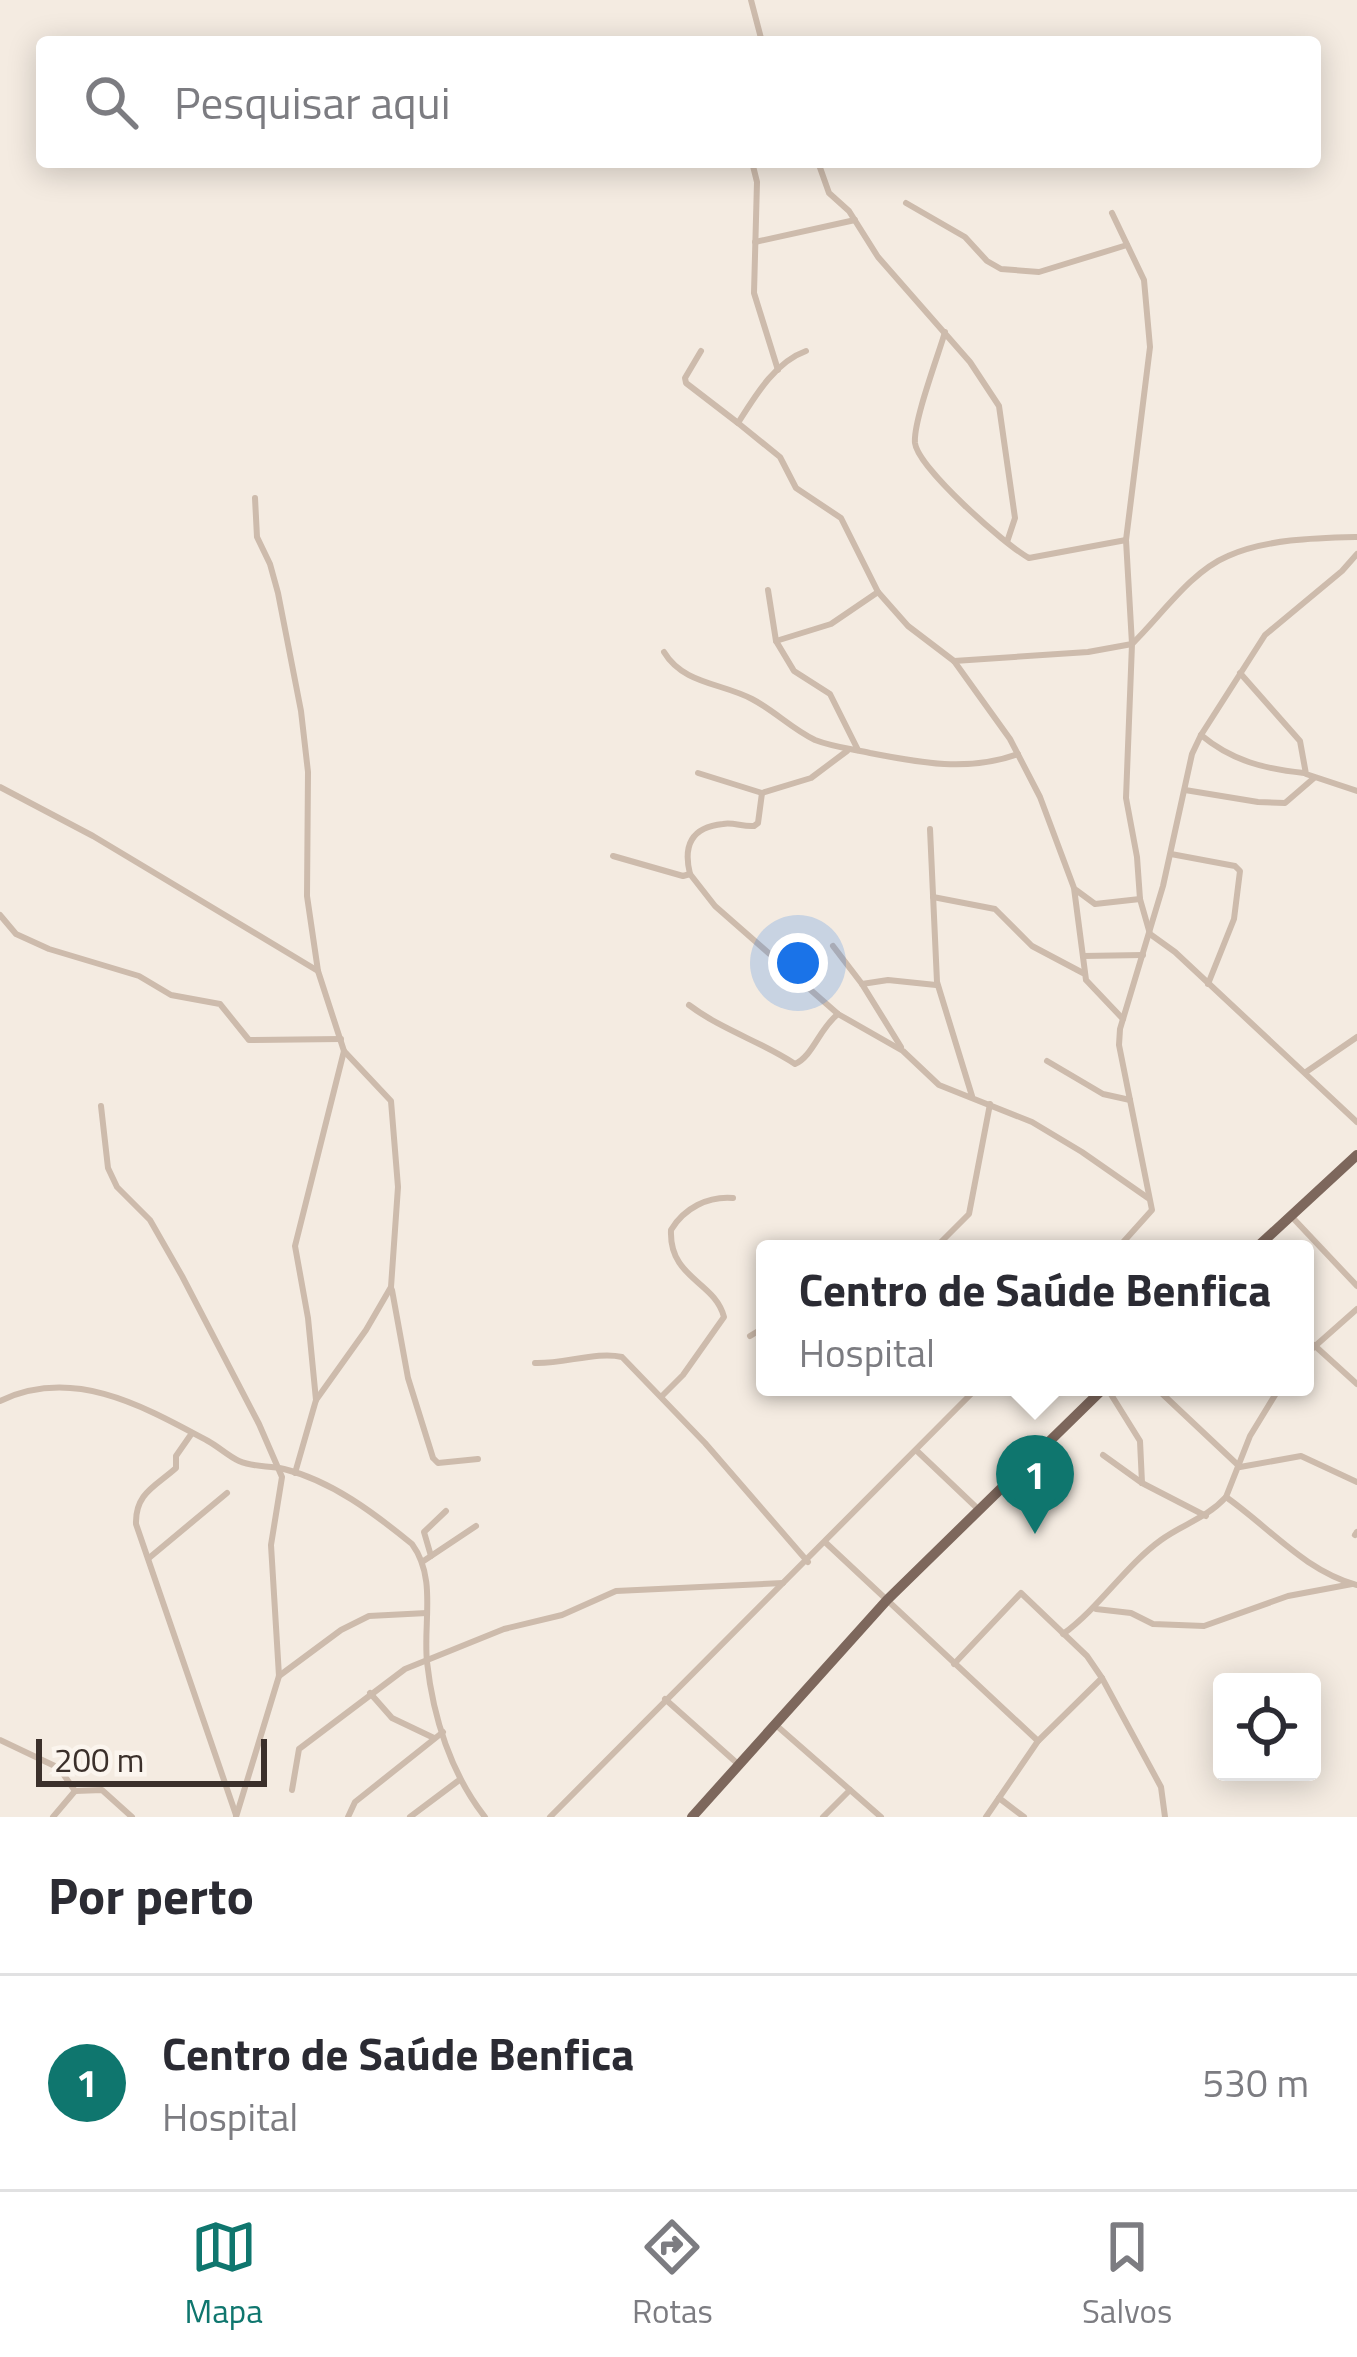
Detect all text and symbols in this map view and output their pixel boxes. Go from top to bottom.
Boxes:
search box [36,36,1321,168]
text: Pesquisar aqui [174,68,450,136]
icon: search [78,69,144,135]
your location [768,933,828,993]
popup [756,1240,1314,1396]
text: Centro de Saúde Benfica [799,1255,1271,1323]
text: Hospital [799,1323,935,1382]
pin: 1 [996,1435,1074,1534]
map controls [1213,1673,1321,1781]
button: locate [1213,1673,1321,1781]
scale bar [36,1733,267,1786]
text: 200 m [54,1735,144,1785]
text: Por perto [48,1856,254,1934]
text: Centro de Saúde Benfica [162,2019,634,2087]
text: 1 [76,2053,98,2112]
text: 530 m [1202,2053,1309,2112]
text: Hospital [162,2087,298,2146]
tab: Mapa [185,2214,263,2336]
tab: Rotas [632,2214,713,2336]
tab: Salvos [1082,2214,1172,2336]

